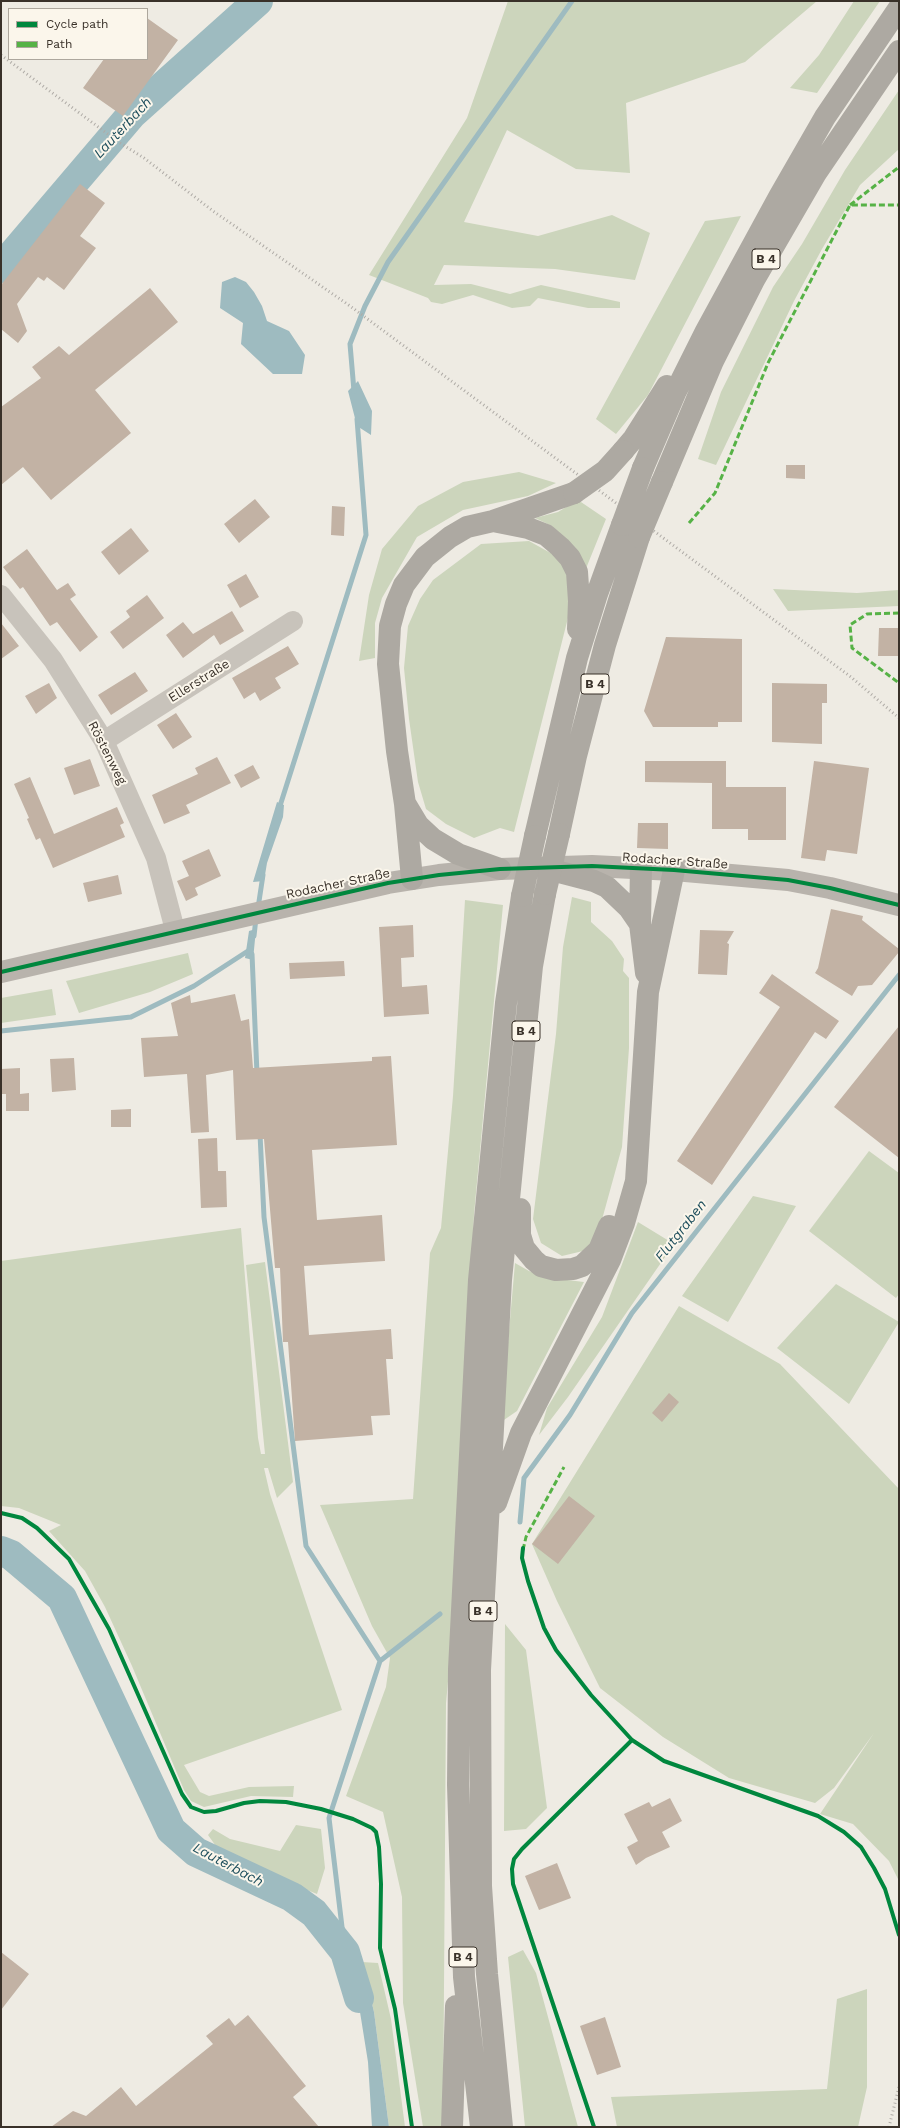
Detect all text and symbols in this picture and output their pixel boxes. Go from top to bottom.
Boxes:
legend [8,8,148,60]
text: Cycle path [46,17,108,31]
text: Path [46,37,72,51]
water label: Lauterbach [91,94,155,162]
road number: B 4 [752,249,780,269]
street label: Ellerstraße [166,656,232,706]
road number: B 4 [581,674,609,694]
street label: Röstenweg [84,719,130,787]
street label: Rodacher Straße [622,850,728,872]
street label: Rodacher Straße [284,865,392,903]
road number: B 4 [512,1021,540,1041]
water label: Flutgraben [652,1197,710,1265]
road number: B 4 [469,1601,497,1621]
water label: Lauterbach [190,1839,266,1891]
road number: B 4 [449,1947,477,1967]

